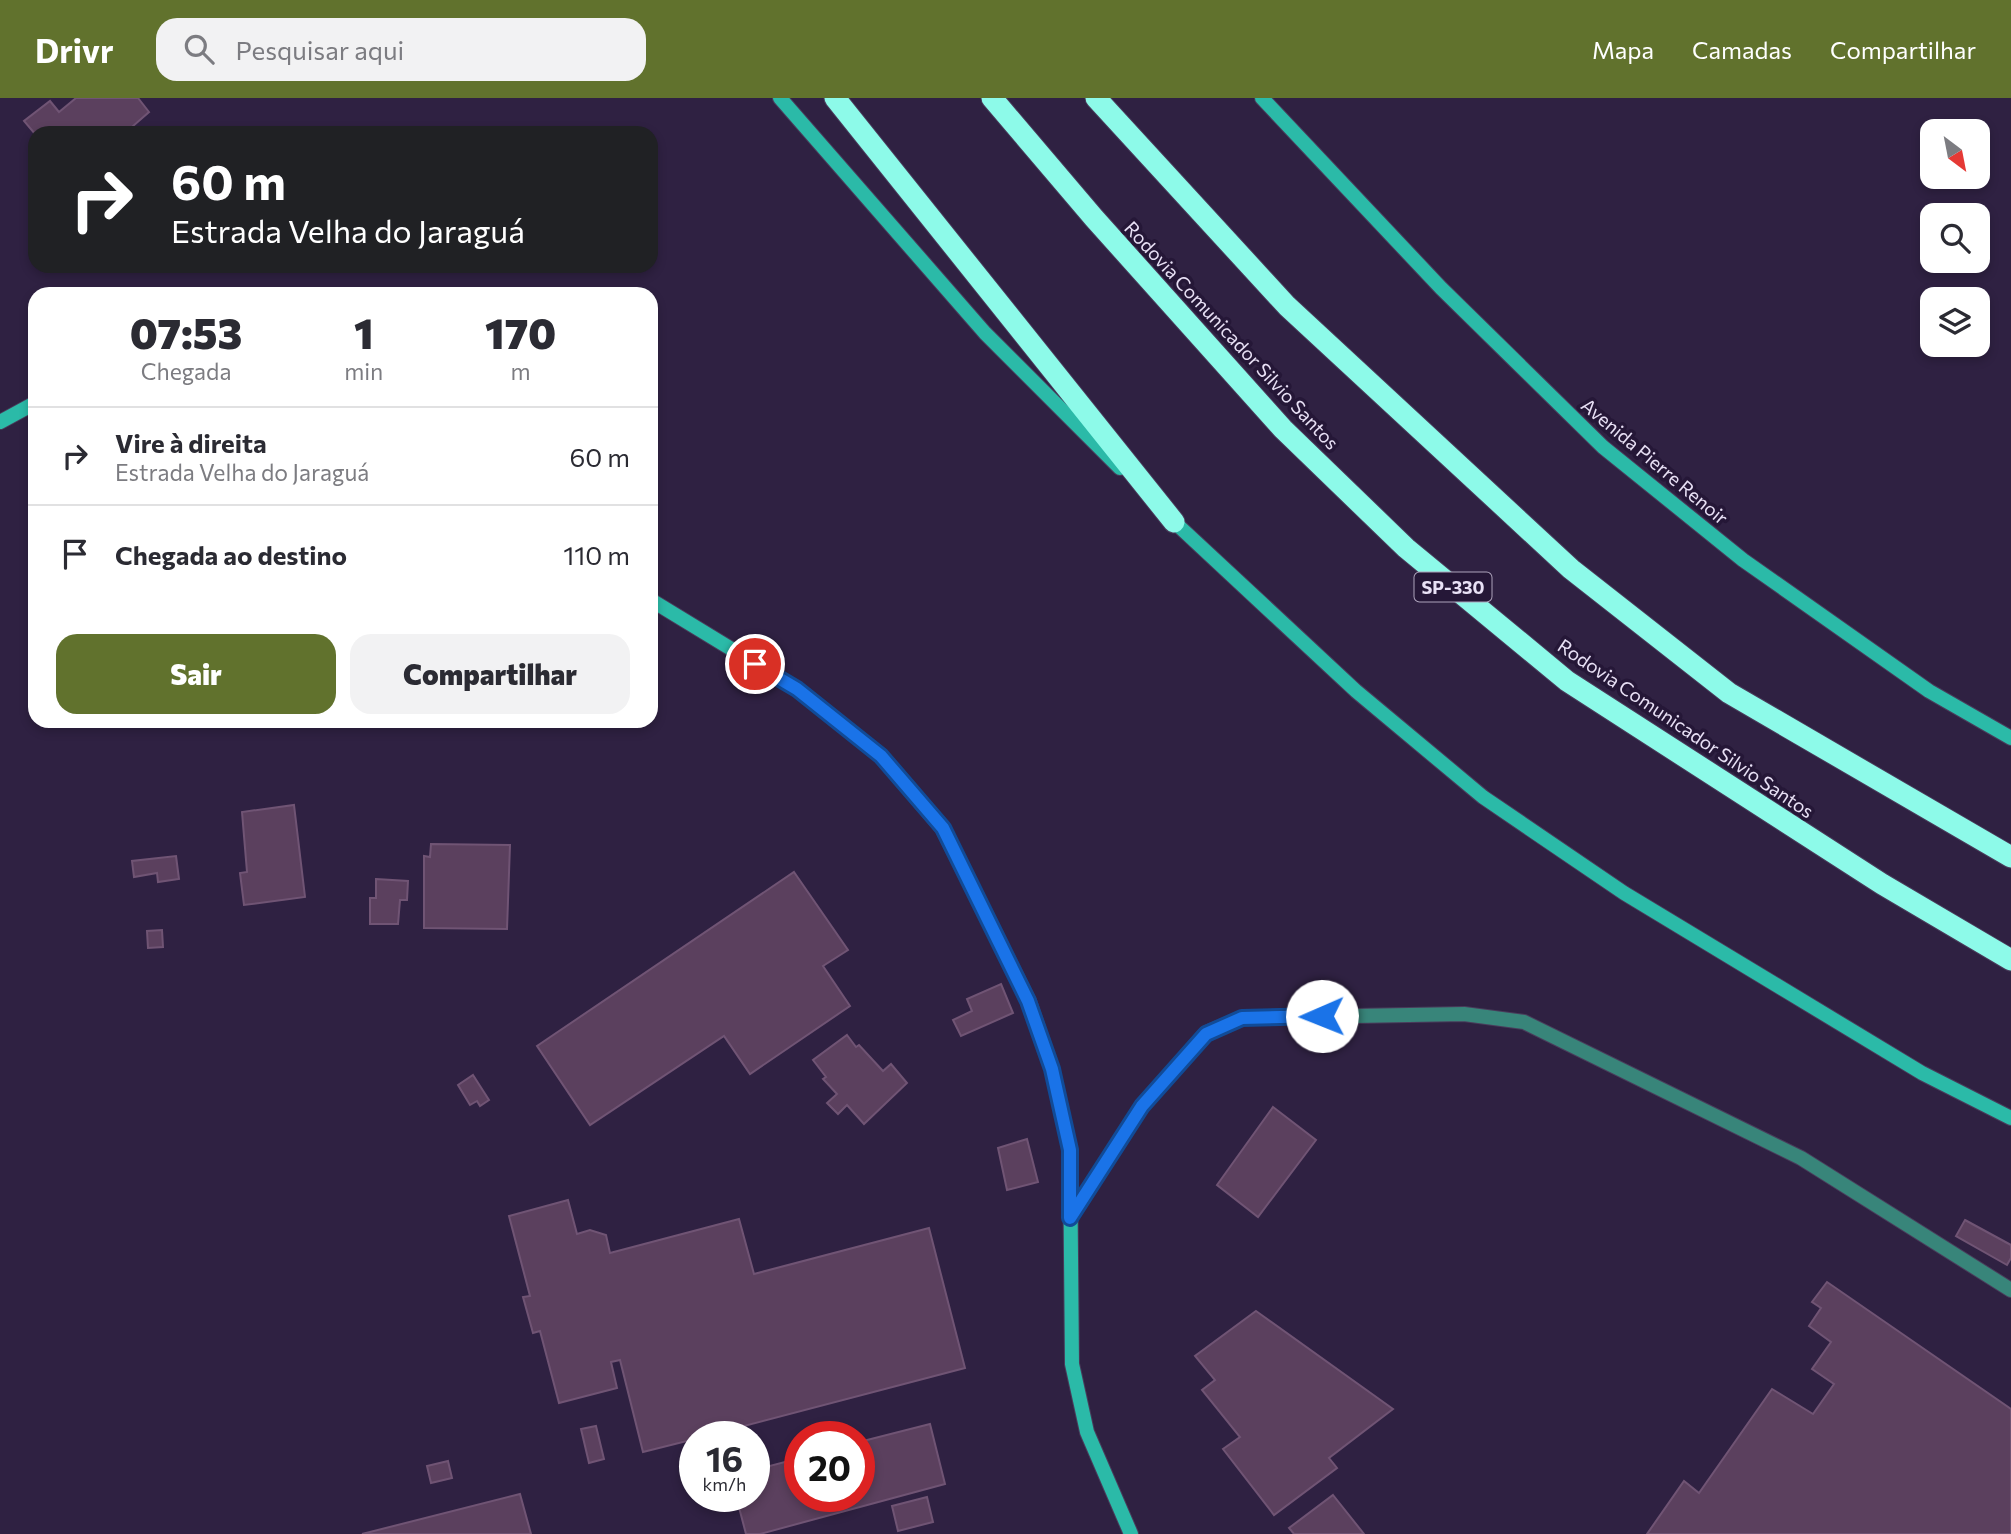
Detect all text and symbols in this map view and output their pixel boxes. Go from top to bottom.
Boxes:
search box [156,18,646,81]
text: Drivr [35,29,114,70]
icon: search [180,30,218,68]
text: Pesquisar aqui [236,34,404,65]
text: Mapa [1592,35,1654,64]
text: Camadas [1692,35,1792,64]
text: Compartilhar [1830,35,1976,64]
north arrow [1920,119,1990,189]
map controls [1920,119,1990,357]
text: 60 m [171,150,286,210]
icon: right [56,154,147,245]
button: search [1920,203,1990,273]
text: Estrada Velha do Jaraguá [171,210,525,250]
street label: Rodovia Comunicador Silvio Santos [1120,216,1344,454]
button: layers [1920,287,1990,357]
text: 07:53 [130,306,242,358]
text: 1 [354,306,374,358]
text: 170 [485,306,556,358]
text: Chegada [141,357,231,385]
text: min [344,357,383,385]
text: m [511,357,531,385]
street label: Avenida Pierre Renoir [1577,393,1733,529]
text: Vire à direita [115,427,267,458]
icon: right [56,437,94,475]
text: 60 m [570,441,630,472]
text: Estrada Velha do Jaraguá [115,458,369,486]
icon: arrive [56,535,94,573]
text: Chegada ao destino [115,539,347,570]
text: 110 m [563,539,630,570]
road number: SP-330 [1414,573,1492,602]
button: Sair [56,634,336,714]
button: Compartilhar [350,634,630,714]
pin [725,634,785,694]
street label: Rodovia Comunicador Silvio Santos [1554,634,1818,822]
icon: arrive [736,645,774,683]
position arrow [1285,979,1359,1053]
speed limit sign: 20 [784,1421,875,1512]
text: 16 [706,1436,743,1479]
text: km/h [703,1473,746,1495]

